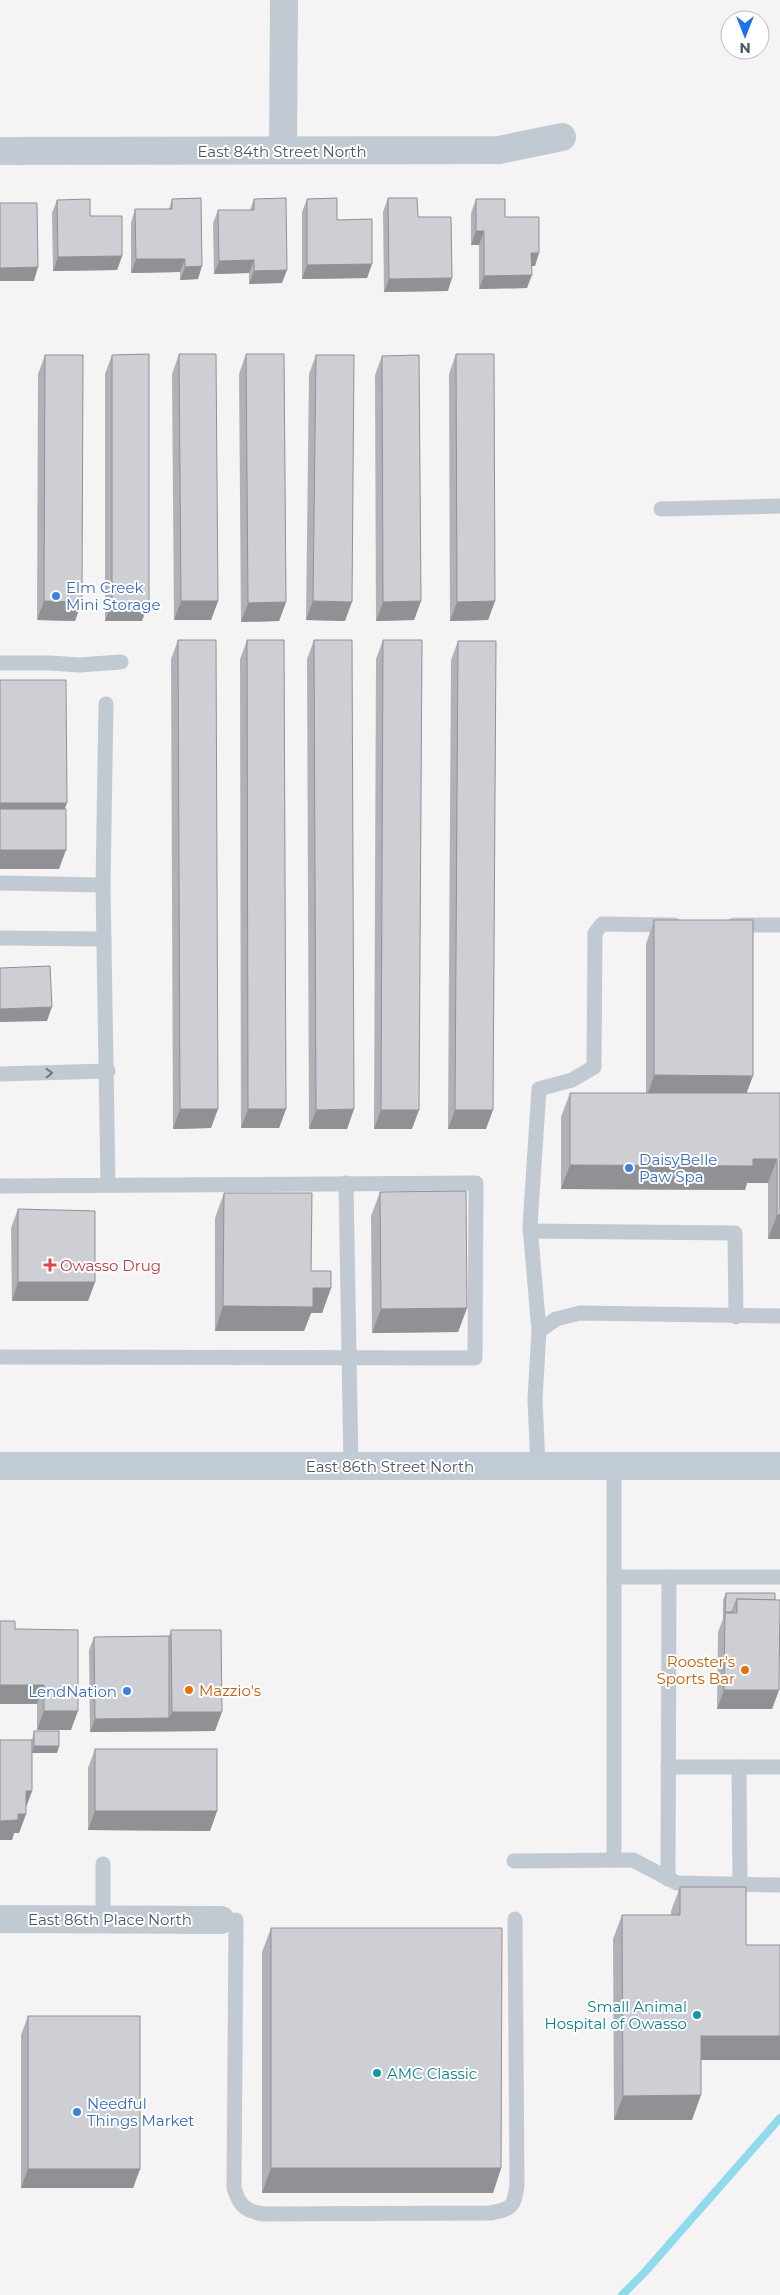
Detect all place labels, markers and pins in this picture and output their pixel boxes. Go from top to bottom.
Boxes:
place label: Elm Creek Mini Storage [66,578,161,614]
marker: Elm Creek Mini Storage [50,590,62,602]
place label: DaisyBelle Paw Spa [639,1150,717,1186]
marker: DaisyBelle Paw Spa [623,1162,635,1174]
place label: Owasso Drug [60,1256,161,1275]
marker: Owasso Drug [44,1259,56,1271]
place label: Rooster's Sports Bar [656,1652,735,1688]
marker: Rooster's Sports Bar [739,1664,751,1676]
place label: Mazzio's [199,1681,261,1700]
place label: LendNation [28,1682,117,1701]
marker: Mazzio's [183,1684,195,1696]
marker: LendNation [121,1685,133,1697]
place label: Small Animal Hospital of Owasso [545,1997,687,2033]
marker: Small Animal Hospital of Owasso [691,2009,703,2021]
place label: AMC Classic [387,2064,477,2083]
marker: AMC Classic [371,2067,383,2079]
place label: Needful Things Market [87,2094,194,2130]
marker: Needful Things Market [71,2106,83,2118]

